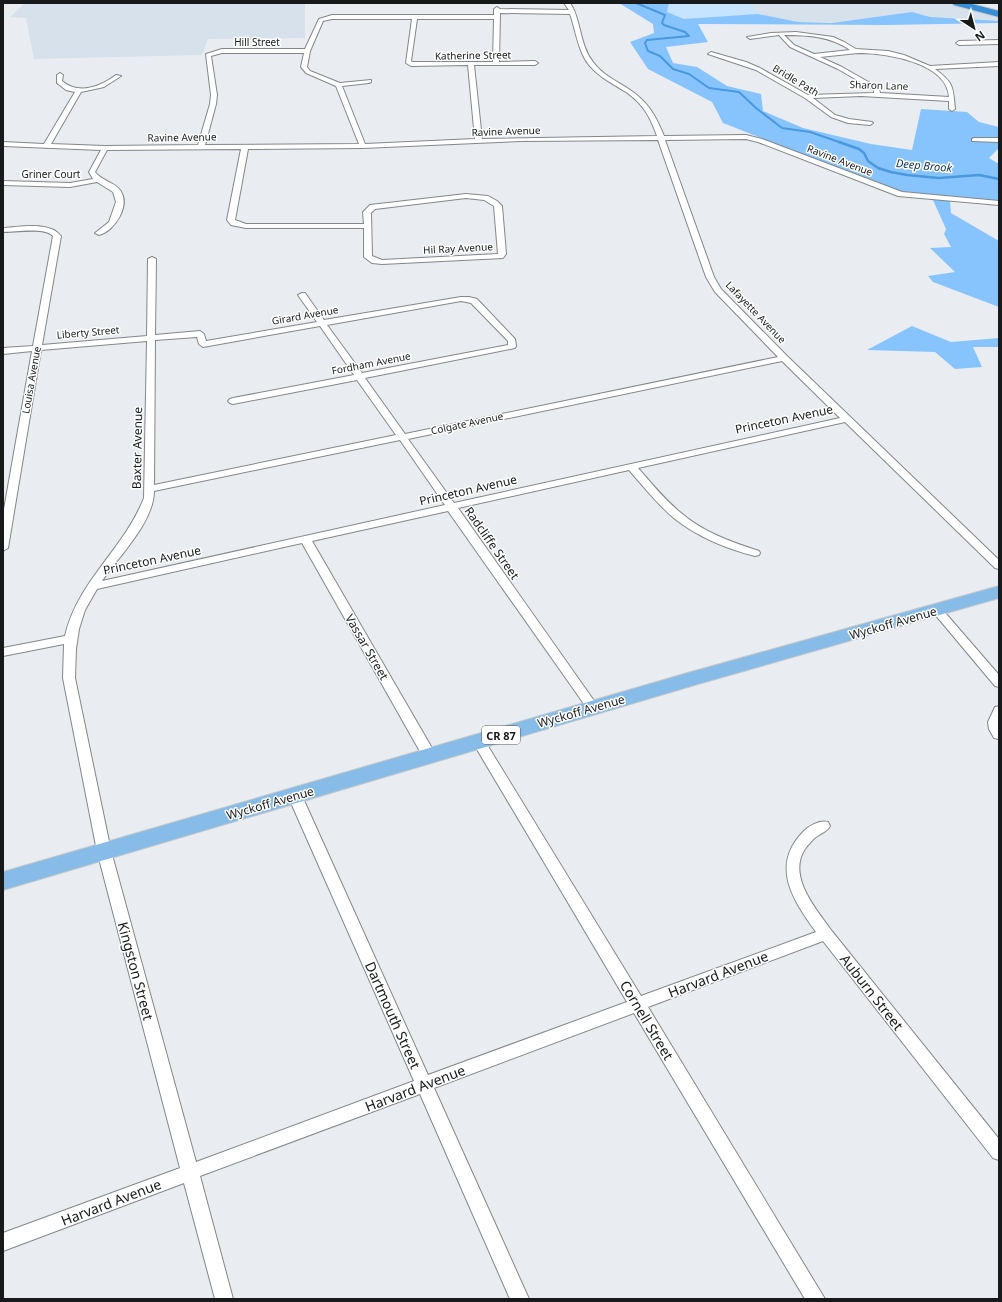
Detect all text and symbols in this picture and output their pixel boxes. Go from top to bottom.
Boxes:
north arrow [954,8,994,48]
text: N [972,28,988,45]
street label: Hill Street [234,35,280,49]
street label: Katherine Street [435,47,512,63]
street label: Bridle Path [770,61,822,99]
street label: Sharon Lane [849,77,909,93]
street label: Ravine Avenue [471,123,541,139]
street label: Ravine Avenue [147,129,217,145]
street label: Ravine Avenue [805,141,875,179]
water label: Deep Brook [895,155,953,175]
street label: Griner Court [22,167,81,181]
street label: Hil Ray Avenue [423,239,494,257]
street label: Lafayette Avenue [723,278,789,346]
street label: Girard Avenue [271,302,340,328]
street label: Liberty Street [56,322,120,342]
street label: Louisa Avenue [18,345,44,415]
street label: Fordham Avenue [330,348,412,378]
street label: Princeton Avenue [734,400,835,438]
street label: Baxter Avenue [128,407,146,489]
street label: Colgate Avenue [430,408,505,438]
street label: Princeton Avenue [418,470,519,509]
street label: Radcliffe Street [461,503,524,583]
street label: Princeton Avenue [102,541,203,579]
street label: Wyckoff Avenue [847,602,939,644]
street label: Vassar Street [341,611,393,684]
street label: Wyckoff Avenue [535,690,627,732]
road number: CR 87 [482,726,520,744]
street label: Wyckoff Avenue [224,782,316,824]
street label: Kingston Street [114,920,158,1022]
street label: Harvard Avenue [665,946,771,1002]
street label: Auburn Street [836,950,908,1034]
street label: Dartmouth Street [361,958,425,1072]
street label: Cornell Street [616,977,678,1063]
street label: Harvard Avenue [362,1060,468,1116]
street label: Harvard Avenue [58,1174,164,1230]

